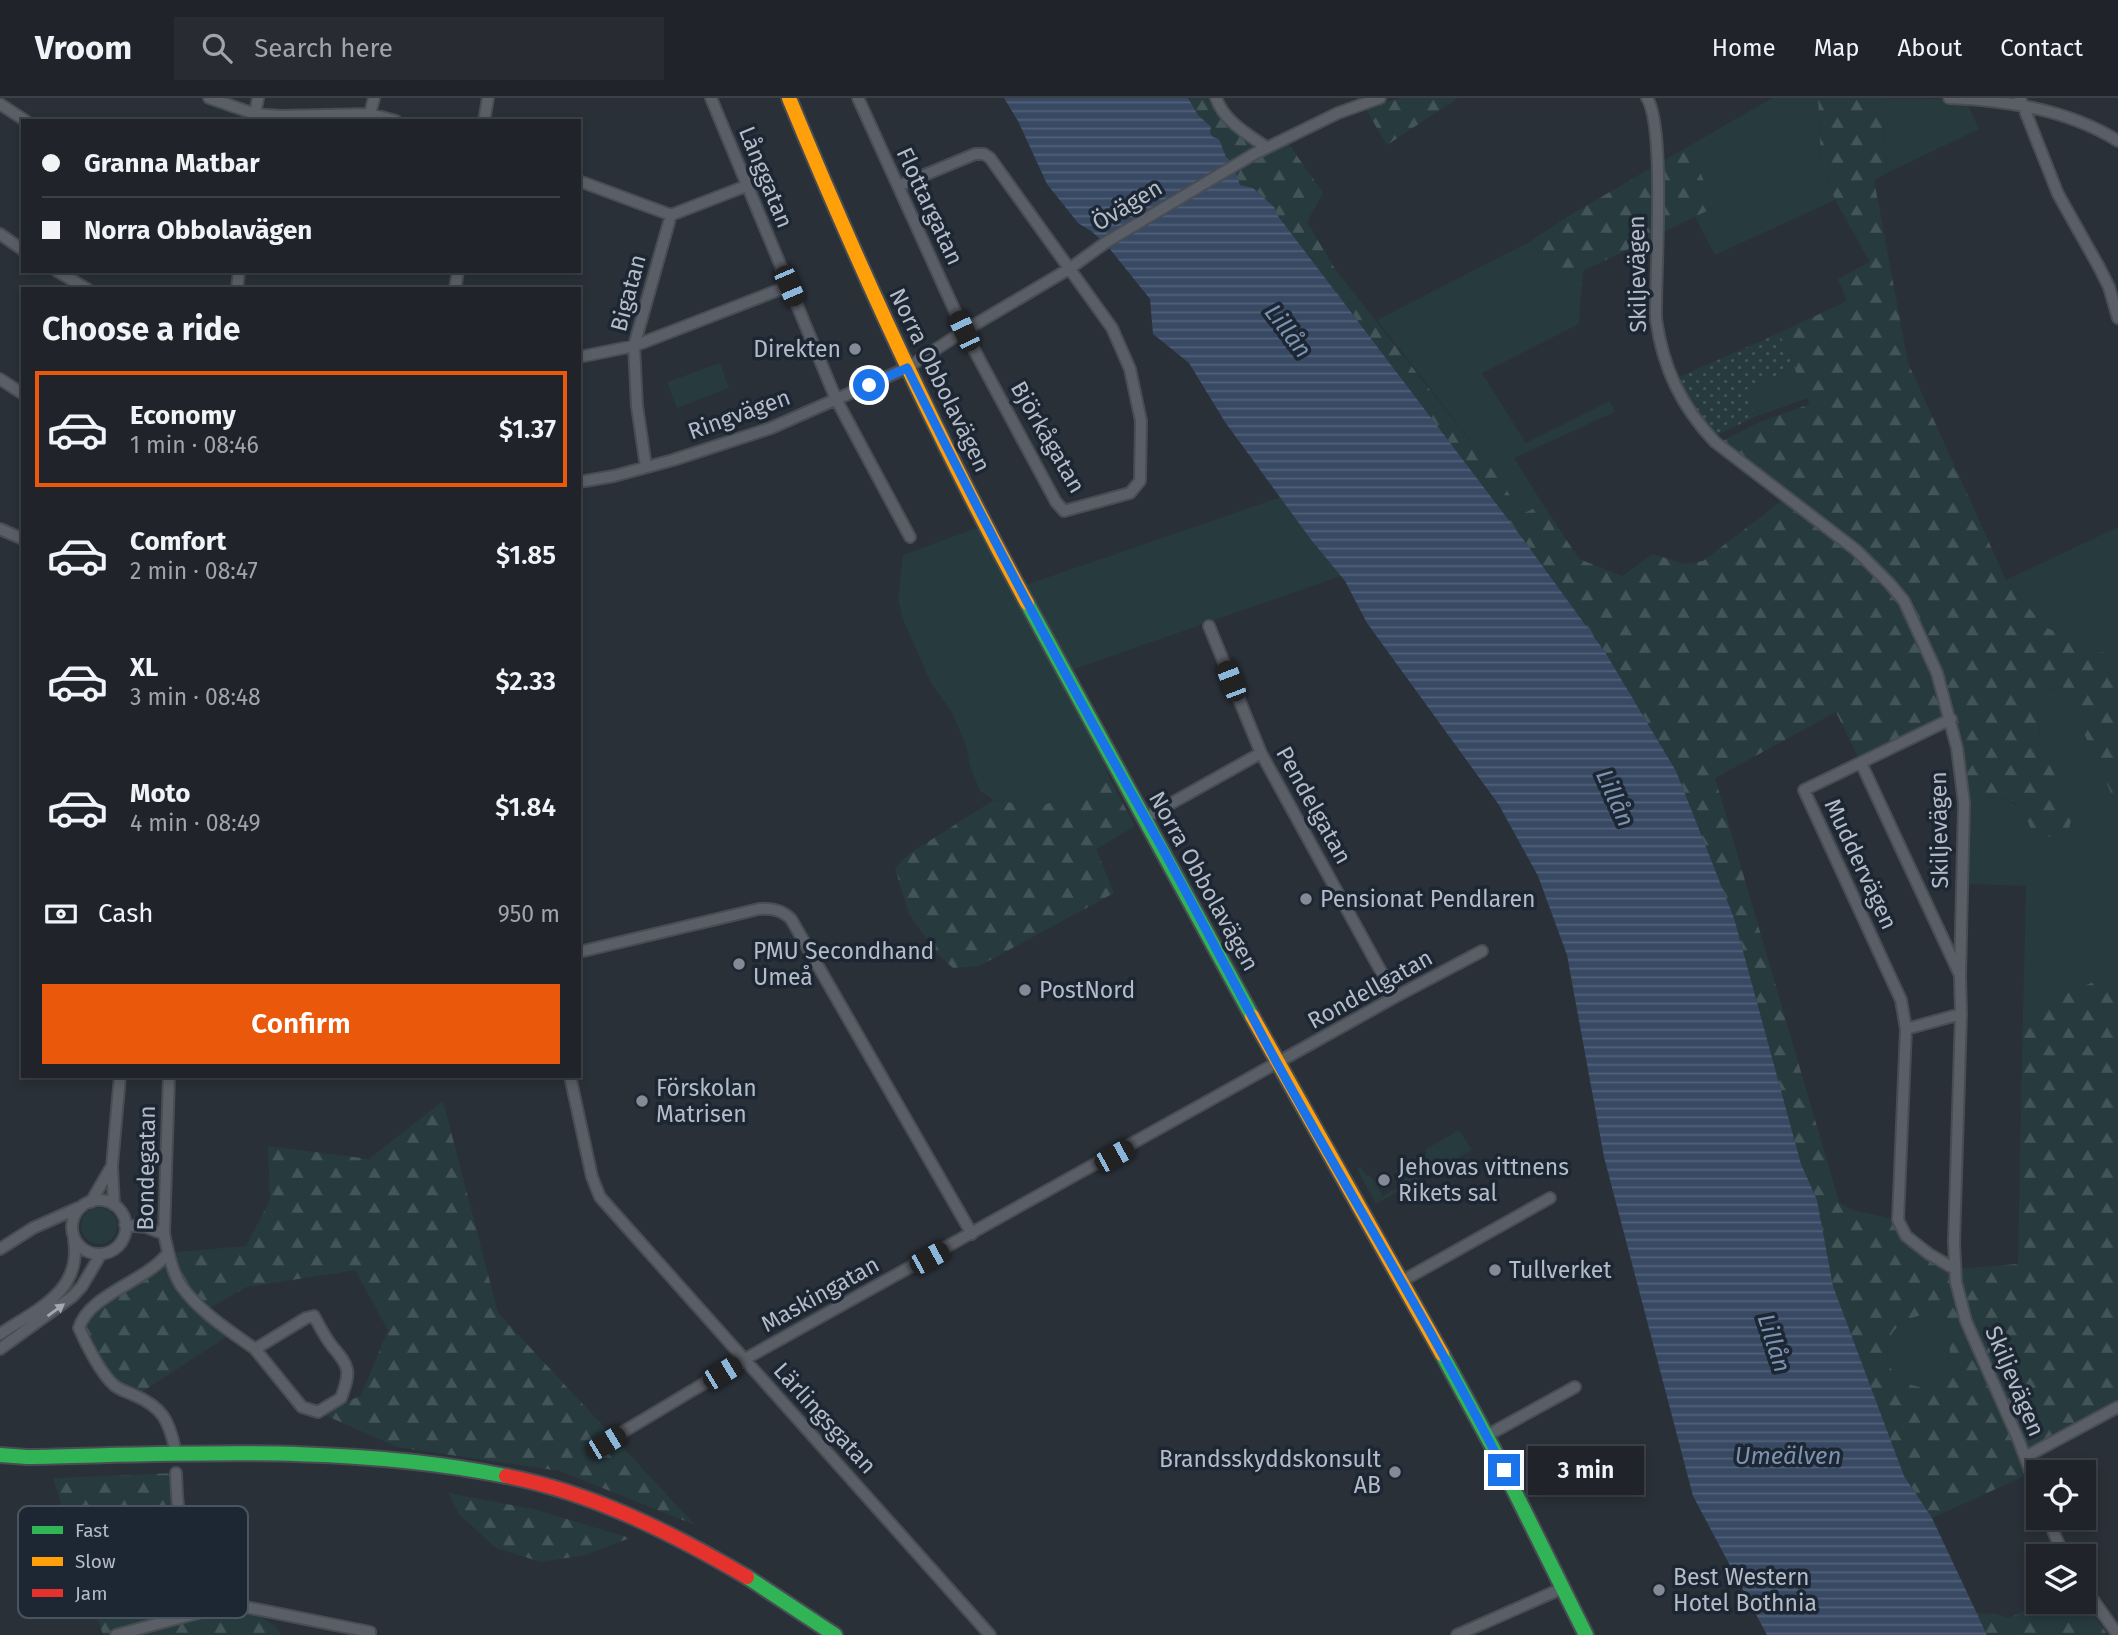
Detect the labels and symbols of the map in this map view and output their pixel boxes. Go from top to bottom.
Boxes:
street label: Långgatan [733,122,799,232]
street label: Flottargatan [891,143,969,269]
street label: Övägen [1087,173,1167,237]
street label: Skiljevägen [1622,215,1652,333]
street label: Bigatan [604,251,652,335]
car [772,263,807,309]
street label: Norra Obbolavägen [883,284,997,476]
water label: Lillån [1259,299,1317,363]
car [946,308,983,354]
place label: Direkten [753,335,841,363]
marker: Direkten [847,341,863,357]
route start [853,369,885,401]
street label: Björkågatan [1005,376,1091,498]
street label: Ringvägen [684,383,794,445]
car [1214,658,1249,704]
street label: Pendelgatan [1270,741,1358,869]
water label: Lillån [1590,765,1640,831]
street label: Skiljevägen [1924,771,1954,889]
street label: Norra Obbolavägen [1143,786,1265,976]
street label: Muddervägen [1819,794,1903,934]
place label: Pensionat Pendlaren [1320,885,1536,913]
marker: Pensionat Pendlaren [1298,891,1314,907]
place label: PMU Secondhand Umeå [753,937,934,991]
street label: Rondellgatan [1303,943,1437,1035]
marker: PMU Secondhand Umeå [731,956,747,972]
place label: PostNord [1039,976,1135,1004]
marker: PostNord [1017,982,1033,998]
place label: Förskolan Matrisen [656,1074,757,1128]
marker: Förskolan Matrisen [634,1093,650,1109]
street label: Bondegatan [131,1105,161,1231]
car [1091,1137,1138,1175]
place label: Jehovas vittnens Rikets sal [1398,1153,1569,1207]
marker: Jehovas vittnens Rikets sal [1376,1172,1392,1188]
car [906,1239,953,1277]
street label: Maskingatan [756,1250,884,1338]
place label: Tullverket [1509,1256,1612,1284]
marker: Tullverket [1487,1262,1503,1278]
one-way arrow [47,1303,65,1317]
water label: Lillån [1751,1310,1797,1376]
street label: Skiljevägen [1979,1322,2051,1440]
car [699,1353,746,1393]
street label: Lärlingsgatan [768,1357,882,1479]
car [583,1423,630,1463]
water label: Umeälven [1735,1442,1841,1470]
place label: Brandsskyddskonsult AB [1159,1445,1382,1499]
callout: 3 min [1528,1446,1644,1494]
route end [1488,1454,1520,1486]
marker: Brandsskyddskonsult AB [1387,1464,1403,1480]
legend [18,1506,248,1618]
text: Fast [75,1519,109,1542]
text: Slow [75,1550,116,1573]
place label: Best Western Hotel Bothnia [1673,1563,1817,1617]
text: Jam [75,1582,107,1605]
marker: Best Western Hotel Bothnia [1651,1582,1667,1598]

